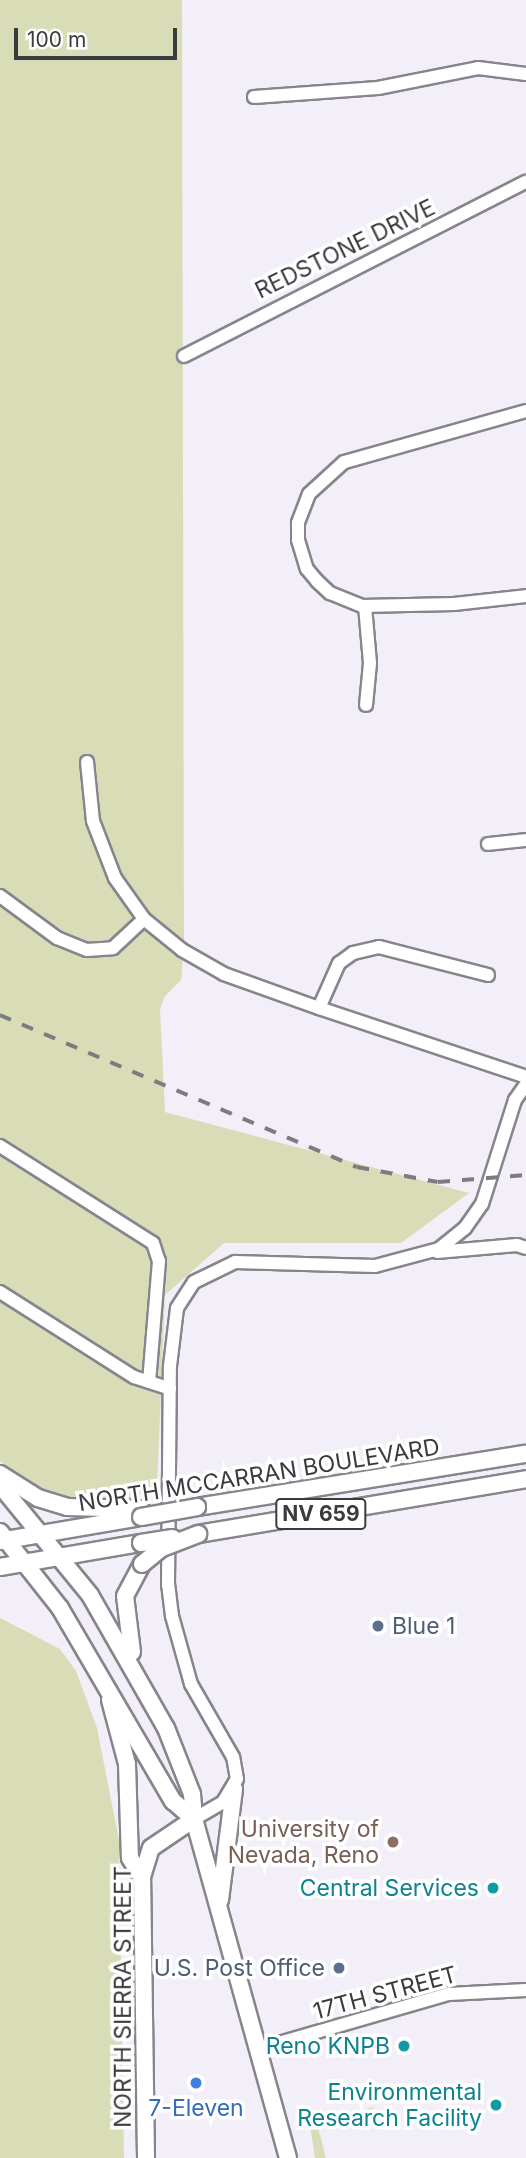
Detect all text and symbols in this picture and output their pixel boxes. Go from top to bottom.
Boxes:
scale bar [18,14,180,58]
text: 100 m [27,27,86,52]
street label: REDSTONE DRIVE [251,193,439,305]
street label: NORTH MCCARRAN BOULEVARD [76,1433,442,1517]
road number: NV 659 [274,1496,368,1532]
place label: Blue 1 [392,1612,455,1640]
marker: Blue 1 [370,1618,386,1634]
place label: University of Nevada, Reno [228,1815,379,1869]
marker: University of Nevada, Reno [385,1834,401,1850]
street label: NORTH SIERRA STREET [109,1866,137,2128]
place label: Central Services [300,1874,479,1902]
marker: Central Services [485,1880,501,1896]
place label: U.S. Post Office [154,1954,325,1982]
marker: U.S. Post Office [331,1960,347,1976]
street label: 17TH STREET [310,1961,460,2025]
place label: Reno KNPB [266,2032,390,2060]
marker: Reno KNPB [396,2038,412,2054]
marker: 7-Eleven [188,2075,204,2091]
place label: Environmental Research Facility [297,2078,482,2132]
place label: 7-Eleven [148,2094,244,2122]
marker: Environmental Research Facility [488,2097,504,2113]

